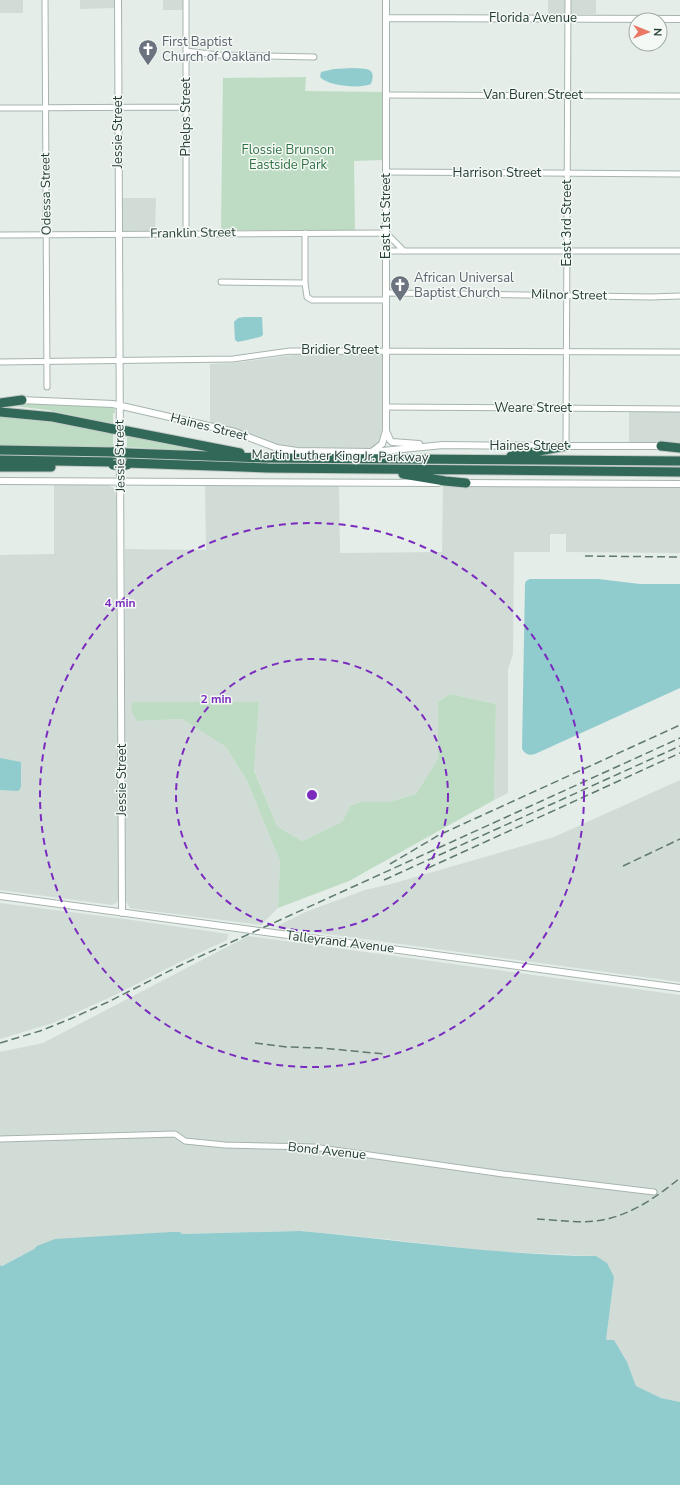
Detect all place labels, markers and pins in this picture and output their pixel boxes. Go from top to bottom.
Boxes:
place label: First Baptist Church of Oakland [162,33,271,66]
church icon: First Baptist Church of Oakland [137,38,159,66]
place label: African Universal Baptist Church [414,269,514,302]
church icon: African Universal Baptist Church [389,274,411,302]
centre of rings [305,788,319,802]

